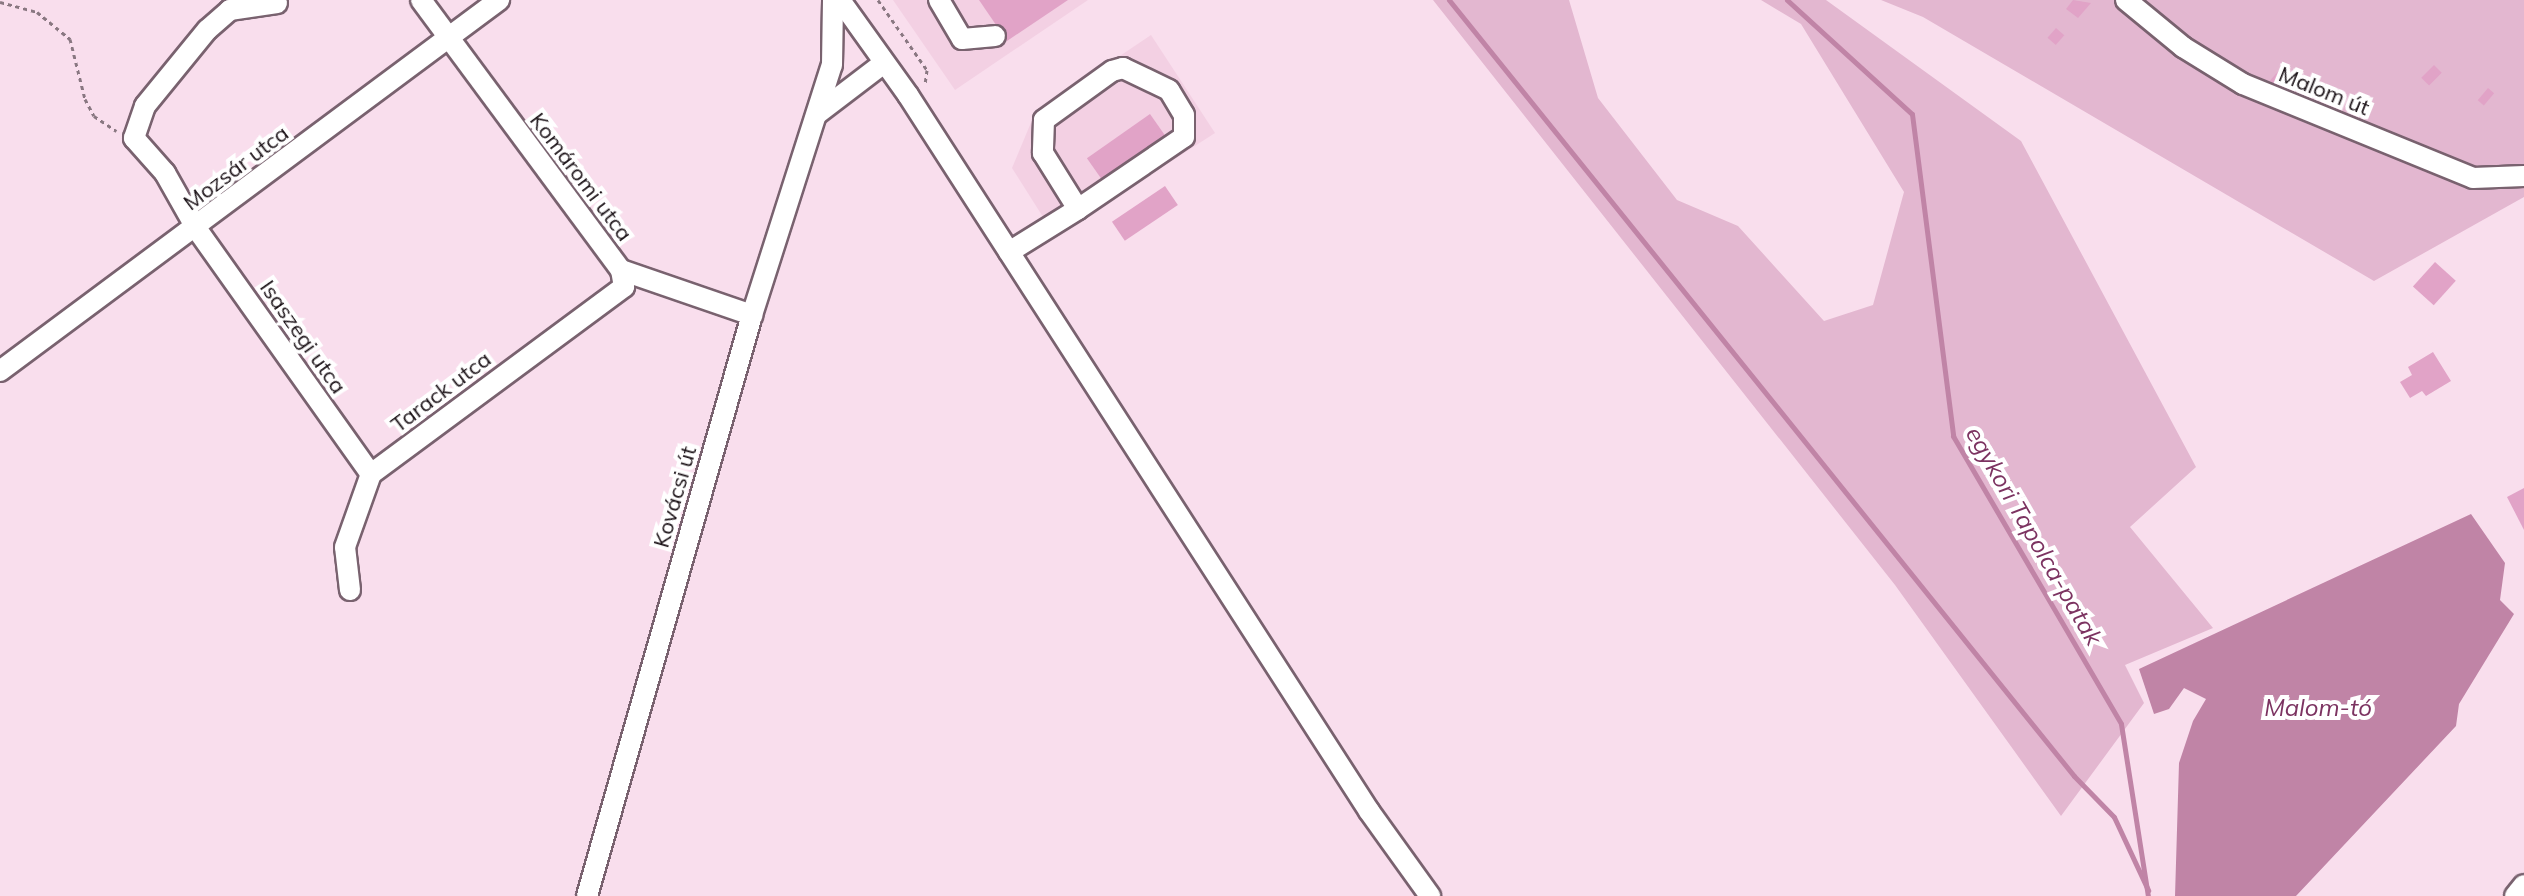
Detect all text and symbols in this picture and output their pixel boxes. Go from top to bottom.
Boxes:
street label: Malom út [2275,61,2373,121]
street label: Komáromi utca [524,108,638,246]
street label: Mozsár utca [178,120,294,216]
street label: Isaszegi utca [254,275,352,399]
street label: Tarack utca [386,346,496,438]
water label: egykori Tapolca-patak [1960,421,2108,651]
street label: Kovácsi út [648,443,702,551]
water label: Malom-tó [2264,694,2372,722]

